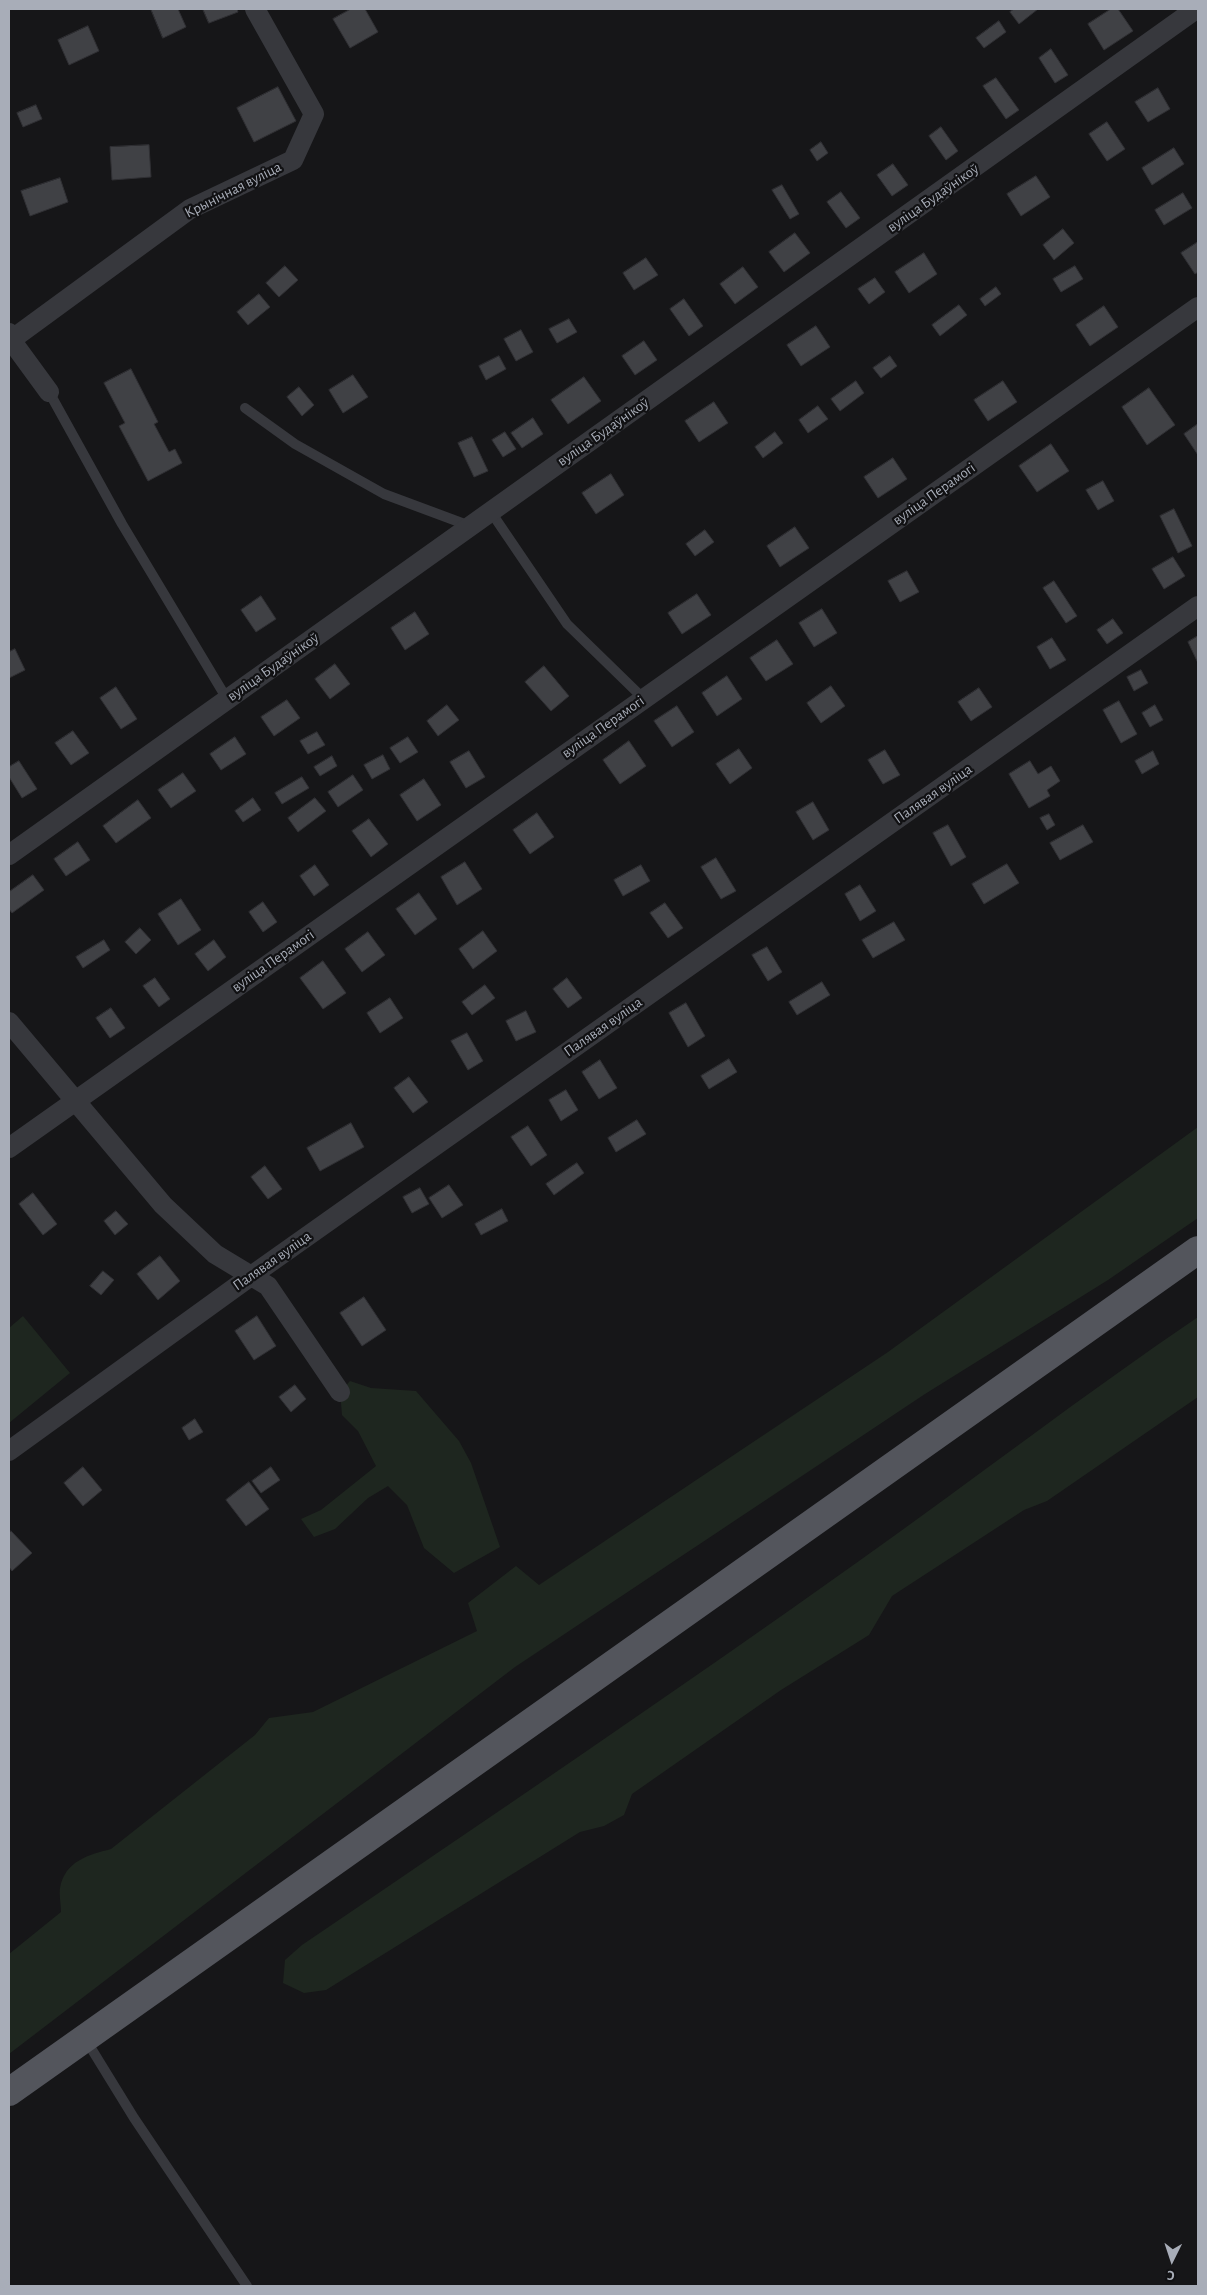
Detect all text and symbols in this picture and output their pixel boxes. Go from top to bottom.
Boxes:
street label: Крынічная вуліца [182,158,284,222]
street label: вуліца Будаўнікоў [884,160,982,236]
street label: вуліца Будаўнікоў [554,394,652,470]
street label: вуліца Перамогі [889,459,979,529]
street label: вуліца Будаўнікоў [224,629,322,705]
street label: вуліца Перамогі [558,692,648,762]
street label: Палявая вуліца [890,760,976,828]
street label: вуліца Перамогі [228,926,318,996]
street label: Палявая вуліца [560,993,646,1061]
street label: Палявая вуліца [229,1227,315,1295]
north arrow [1147,2235,1197,2285]
text: С [1167,2268,1175,2282]

